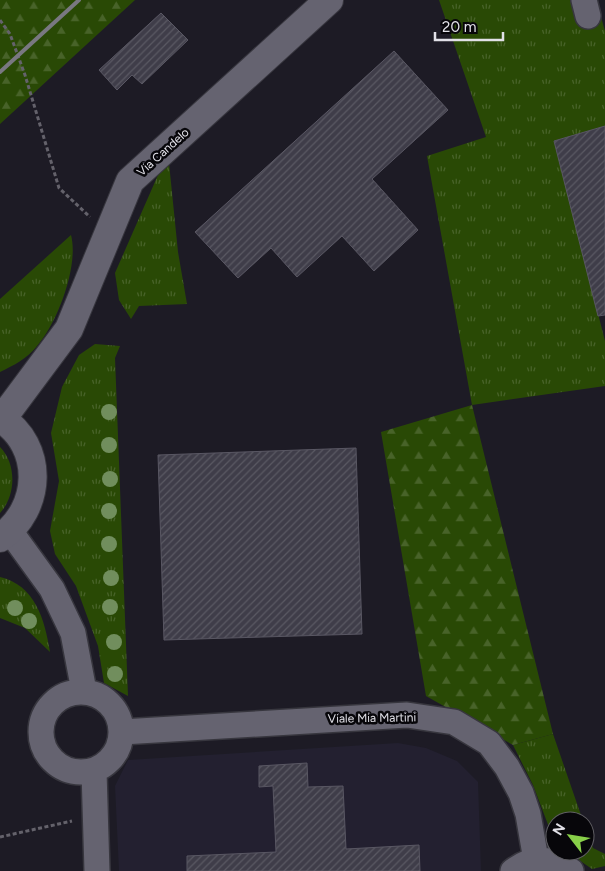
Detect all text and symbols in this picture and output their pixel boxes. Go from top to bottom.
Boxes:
scale bar [435,10,502,42]
text: 20 m [442,18,476,36]
street label: Via Candelo [134,125,192,179]
street label: Viale Mia Martini [328,710,416,726]
north arrow [545,811,595,861]
text: N [549,821,569,839]

